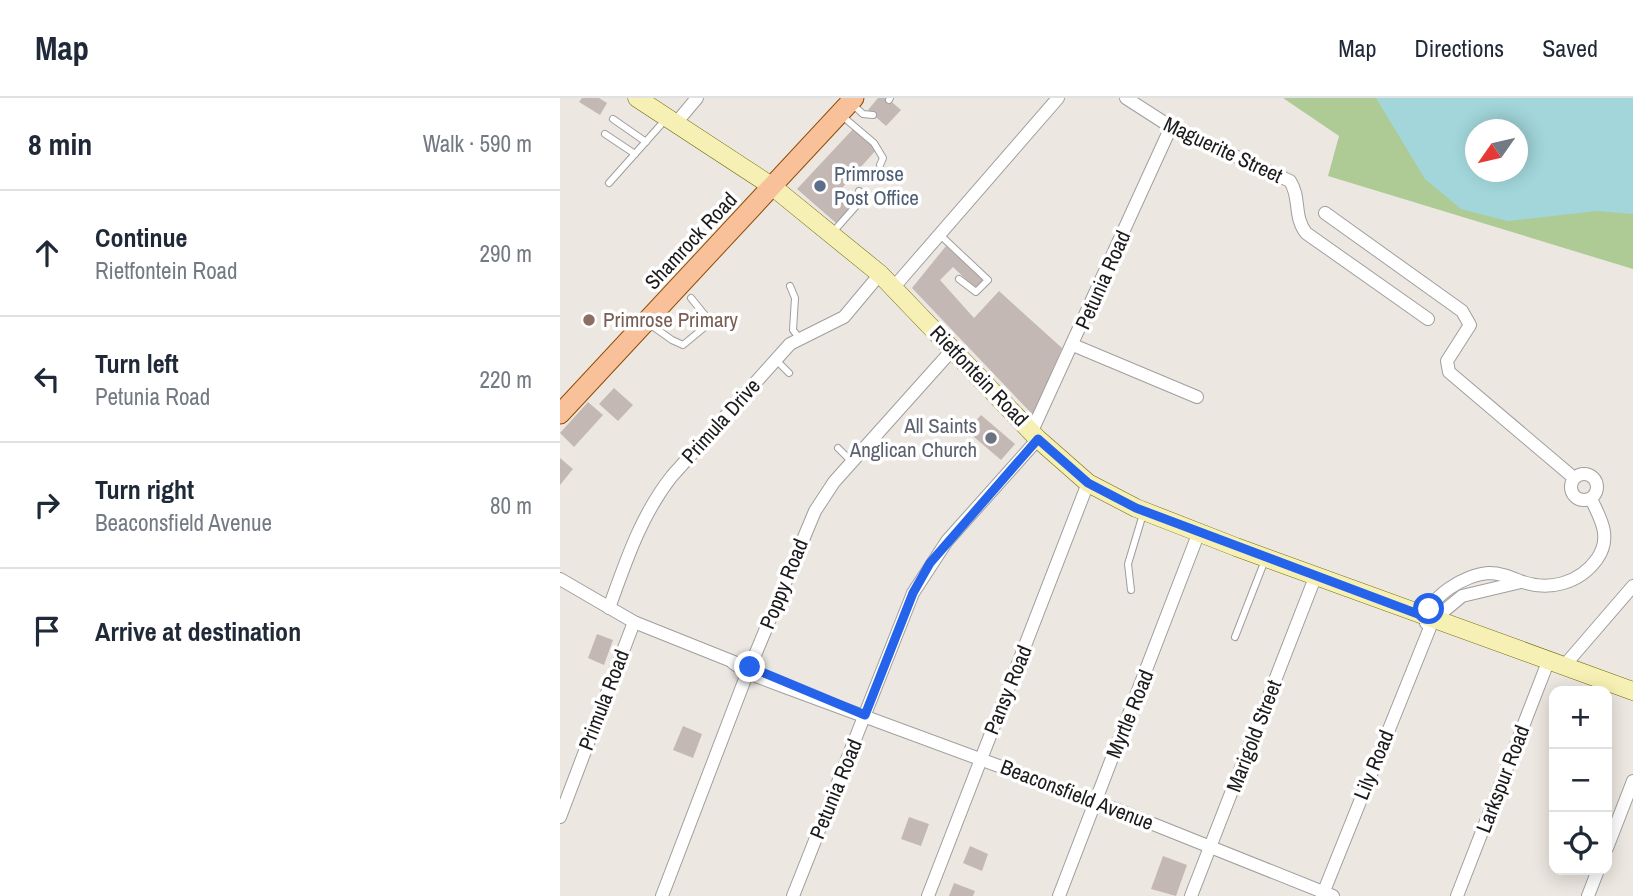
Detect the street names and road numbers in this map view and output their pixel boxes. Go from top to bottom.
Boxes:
street label: Maguerite Street [1159,109,1288,190]
street label: Shamrock Road [638,186,743,296]
street label: Petunia Road [1068,226,1137,334]
street label: Rietfontein Road [924,319,1035,433]
street label: Primula Drive [675,372,767,469]
street label: Poppy Road [752,534,815,633]
street label: Pansy Road [977,641,1039,739]
street label: Primula Road [571,645,636,754]
street label: Myrtle Road [1099,665,1160,762]
street label: Marigold Street [1219,675,1288,796]
street label: Larkspur Road [1469,721,1536,837]
street label: Lily Road [1346,726,1401,804]
street label: Petunia Road [802,735,869,843]
street label: Beaconsfield Avenue [997,752,1158,837]

